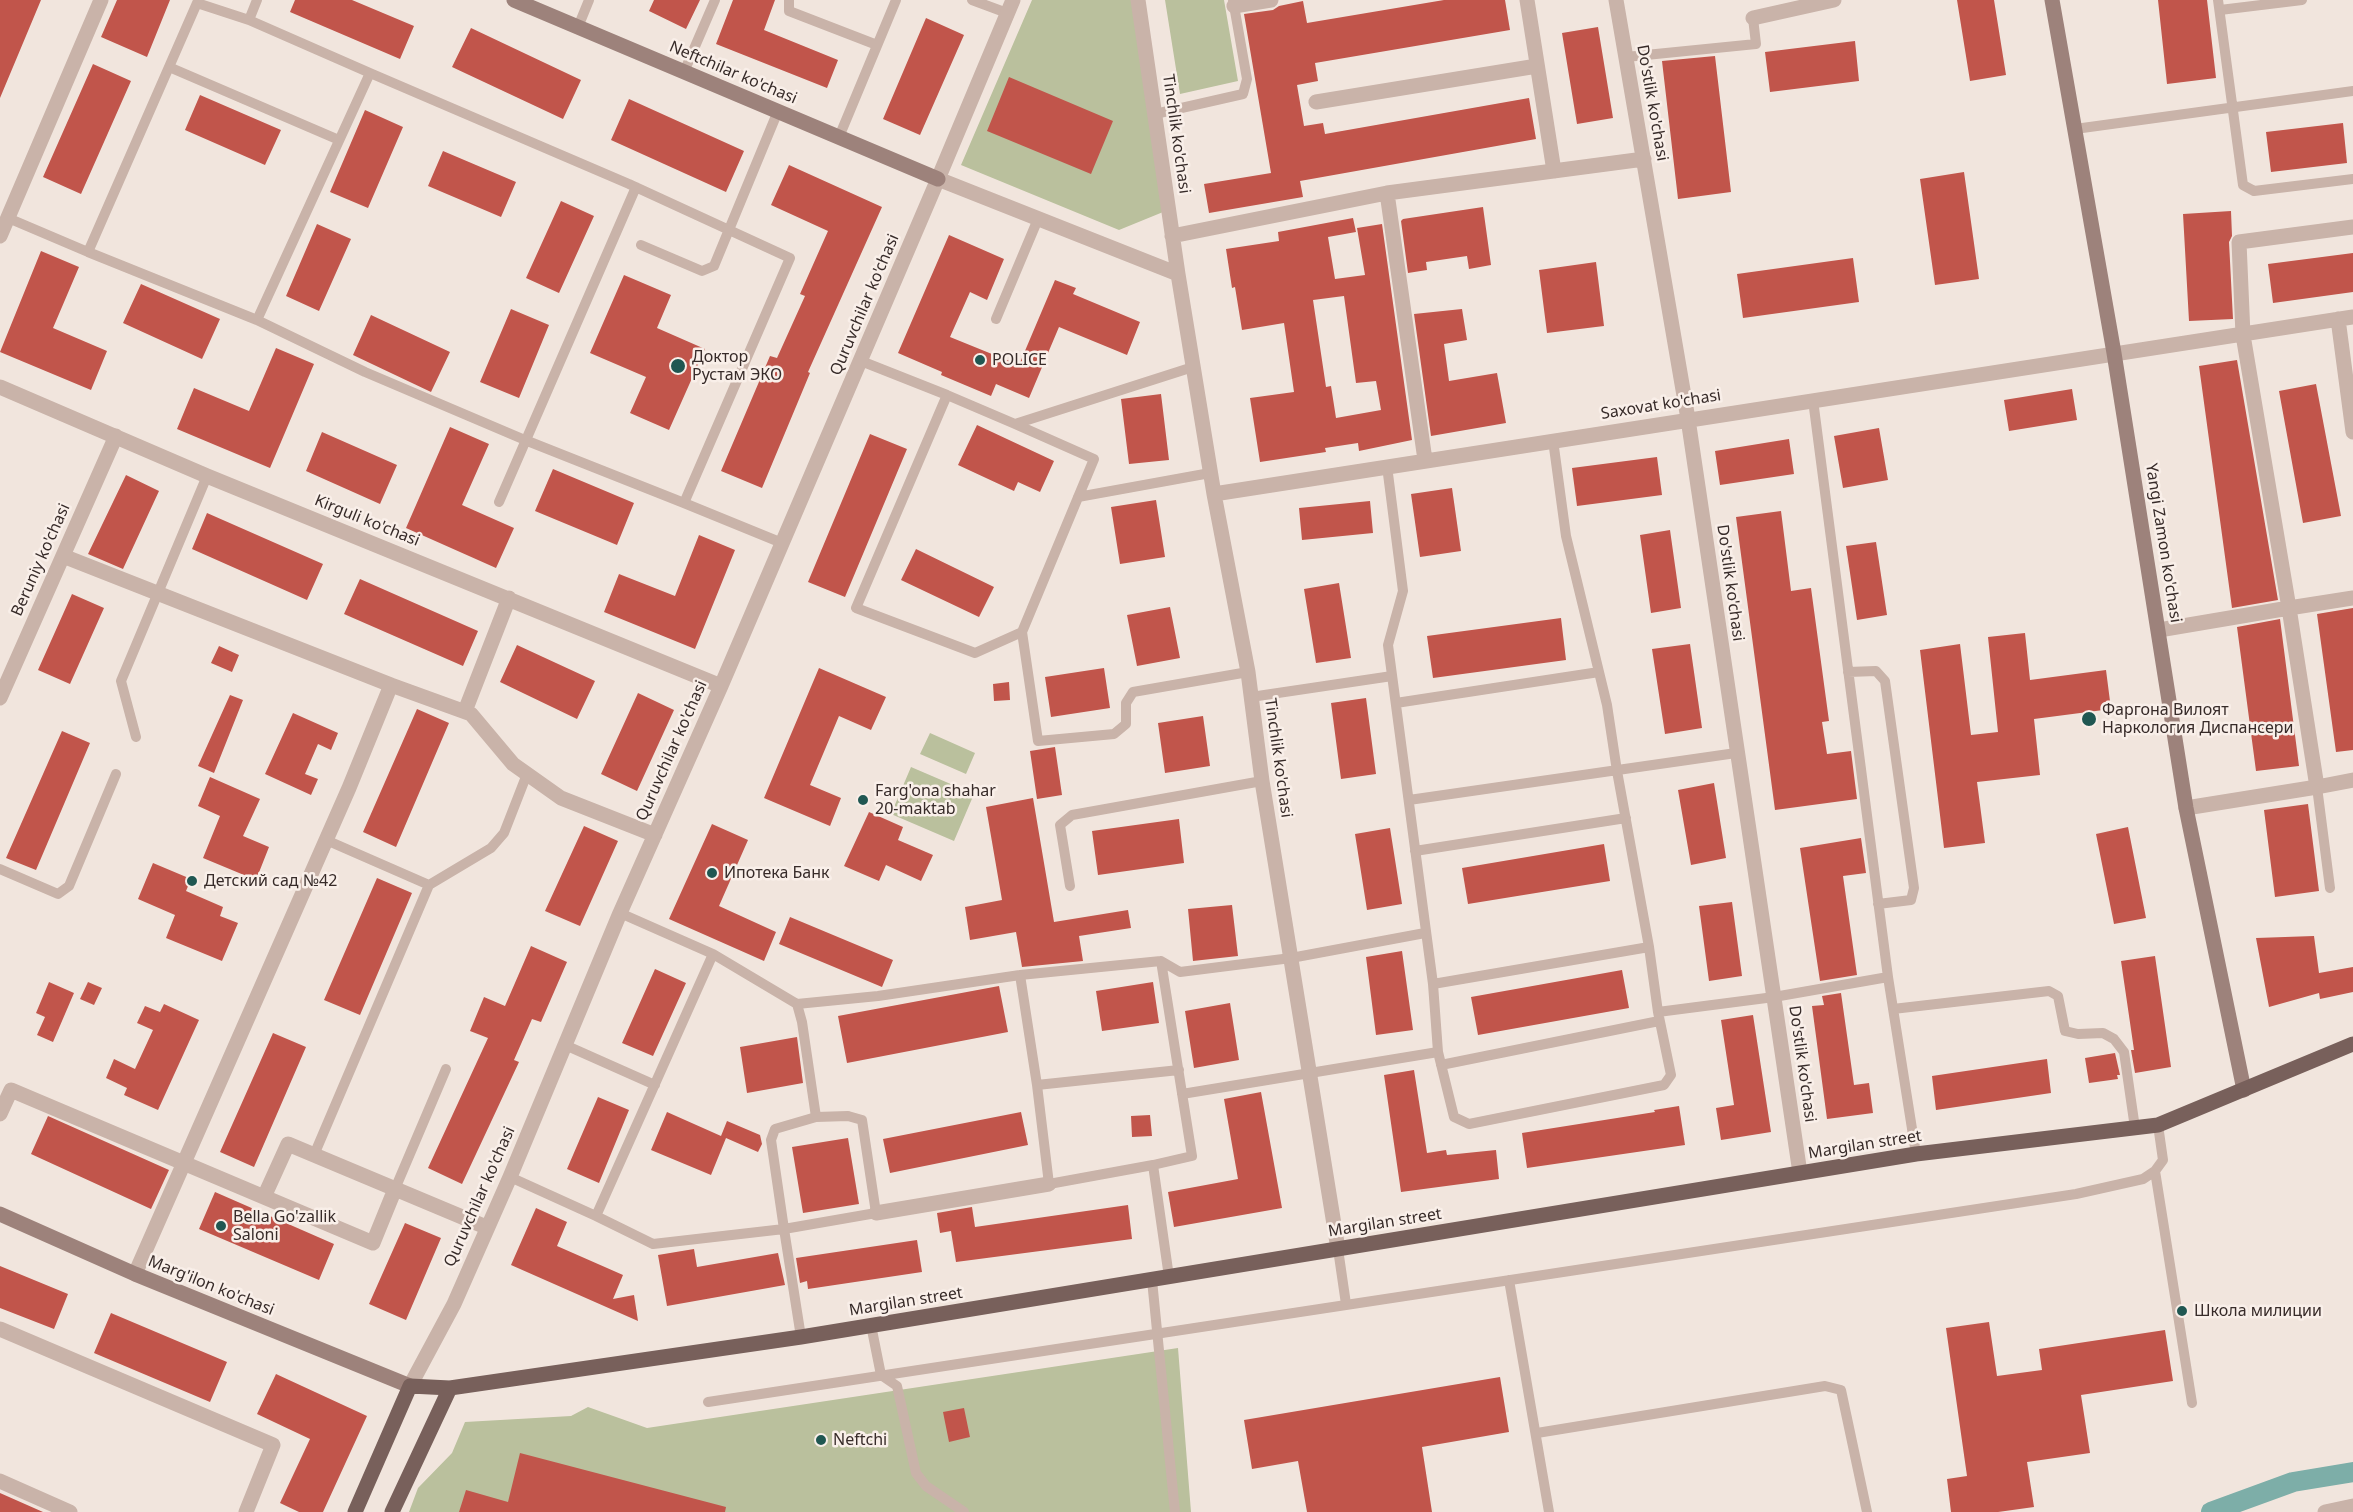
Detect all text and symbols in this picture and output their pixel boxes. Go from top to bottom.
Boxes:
street label: Neftchilar ko'chasi [666,37,800,109]
street label: Do'stlik ko'chasi [1632,43,1672,163]
street label: Tinchlik ko'chasi [1158,73,1194,195]
street label: Quruvchilar ko'chasi [827,231,903,379]
place label: Доктор Рустам ЭКО [692,347,782,385]
place label: POLICE [992,350,1047,370]
marker: POLICE [973,353,987,367]
marker: Доктор Рустам ЭКО [669,357,687,375]
street label: Saxovat ko'chasi [1600,386,1722,424]
street label: Yangi Zamon ko'chasi [2141,462,2185,624]
street label: Kirguli ko'chasi [312,491,422,551]
street label: Beruniy ko'chasi [8,501,74,619]
street label: Do'stlik ko'chasi [1712,523,1748,643]
street label: Quruvchilar ko'chasi [632,678,712,824]
street label: Tinchlik ko'chasi [1260,697,1296,819]
place label: Фаргона Вилоят Наркология Диспансери [2102,700,2294,738]
marker: Фаргона Вилоят Наркология Диспансери [2080,710,2098,728]
place label: Farg'ona shahar 20-maktab [875,781,996,819]
marker: Farg'ona shahar 20-maktab [856,793,870,807]
place label: Ипотека Банк [724,863,830,883]
marker: Ипотека Банк [705,866,719,880]
place label: Детский сад №42 [204,871,337,891]
marker: Детский сад №42 [185,874,199,888]
street label: Do'stlik ko'chasi [1784,1004,1820,1124]
street label: Quruvchilar ko'chasi [440,1124,520,1270]
street label: Margilan street [1807,1127,1923,1163]
street label: Margilan street [1327,1205,1443,1241]
place label: Bella Go'zallik Saloni [233,1207,336,1245]
marker: Bella Go'zallik Saloni [214,1219,228,1233]
street label: Marg'ilon ko'chasi [145,1252,277,1320]
street label: Margilan street [848,1284,964,1320]
place label: Школа милиции [2194,1301,2322,1321]
marker: Школа милиции [2175,1304,2189,1318]
place label: Neftchi [833,1430,887,1450]
marker: Neftchi [814,1433,828,1447]

